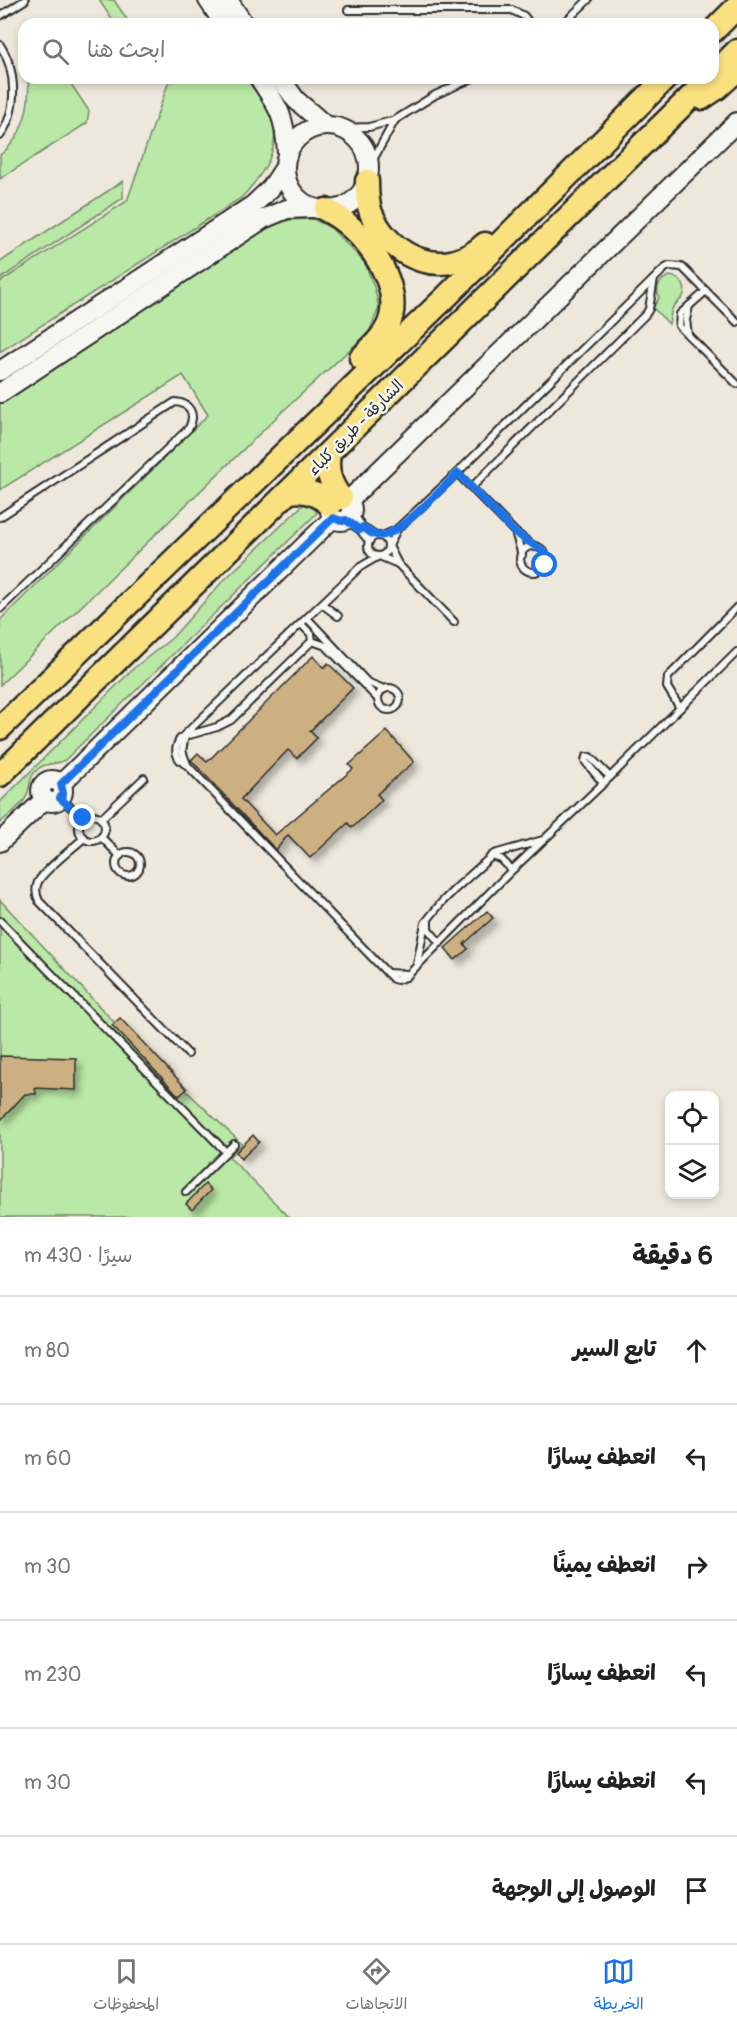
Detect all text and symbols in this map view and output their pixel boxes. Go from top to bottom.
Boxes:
search box [18,18,719,84]
icon: search [39,35,72,68]
text: ابحث هنا [87,36,165,64]
street label: الشارقة - طريق كلباء [304,376,408,480]
route start [531,551,557,577]
route end [69,804,95,830]
map controls [665,1091,719,1199]
button: locate [665,1091,719,1145]
button: layers [665,1145,719,1199]
text: 6 دقيقة [632,1240,713,1272]
text: سيرًا · 430 m [24,1243,132,1268]
icon: ahead [680,1334,713,1367]
text: تابع السير [573,1335,656,1363]
text: 80 m [24,1338,70,1363]
icon: left [680,1442,713,1475]
text: انعطف يسارًا [547,1443,656,1471]
text: 60 m [24,1446,71,1471]
icon: right [680,1550,713,1583]
text: انعطف يمينًا [553,1551,656,1579]
text: 30 m [24,1554,71,1579]
icon: left [680,1658,713,1691]
text: انعطف يسارًا [547,1659,656,1687]
text: 230 m [24,1662,82,1687]
icon: left [680,1766,713,1799]
text: انعطف يسارًا [547,1767,656,1795]
text: 30 m [24,1770,71,1795]
icon: arrive [680,1874,713,1907]
text: الوصول إلى الوجهة [492,1875,656,1903]
tab: المحفوظات [93,1955,159,2018]
tab: الاتجاهات [346,1955,407,2018]
tab: الخريطة [594,1955,644,2018]

